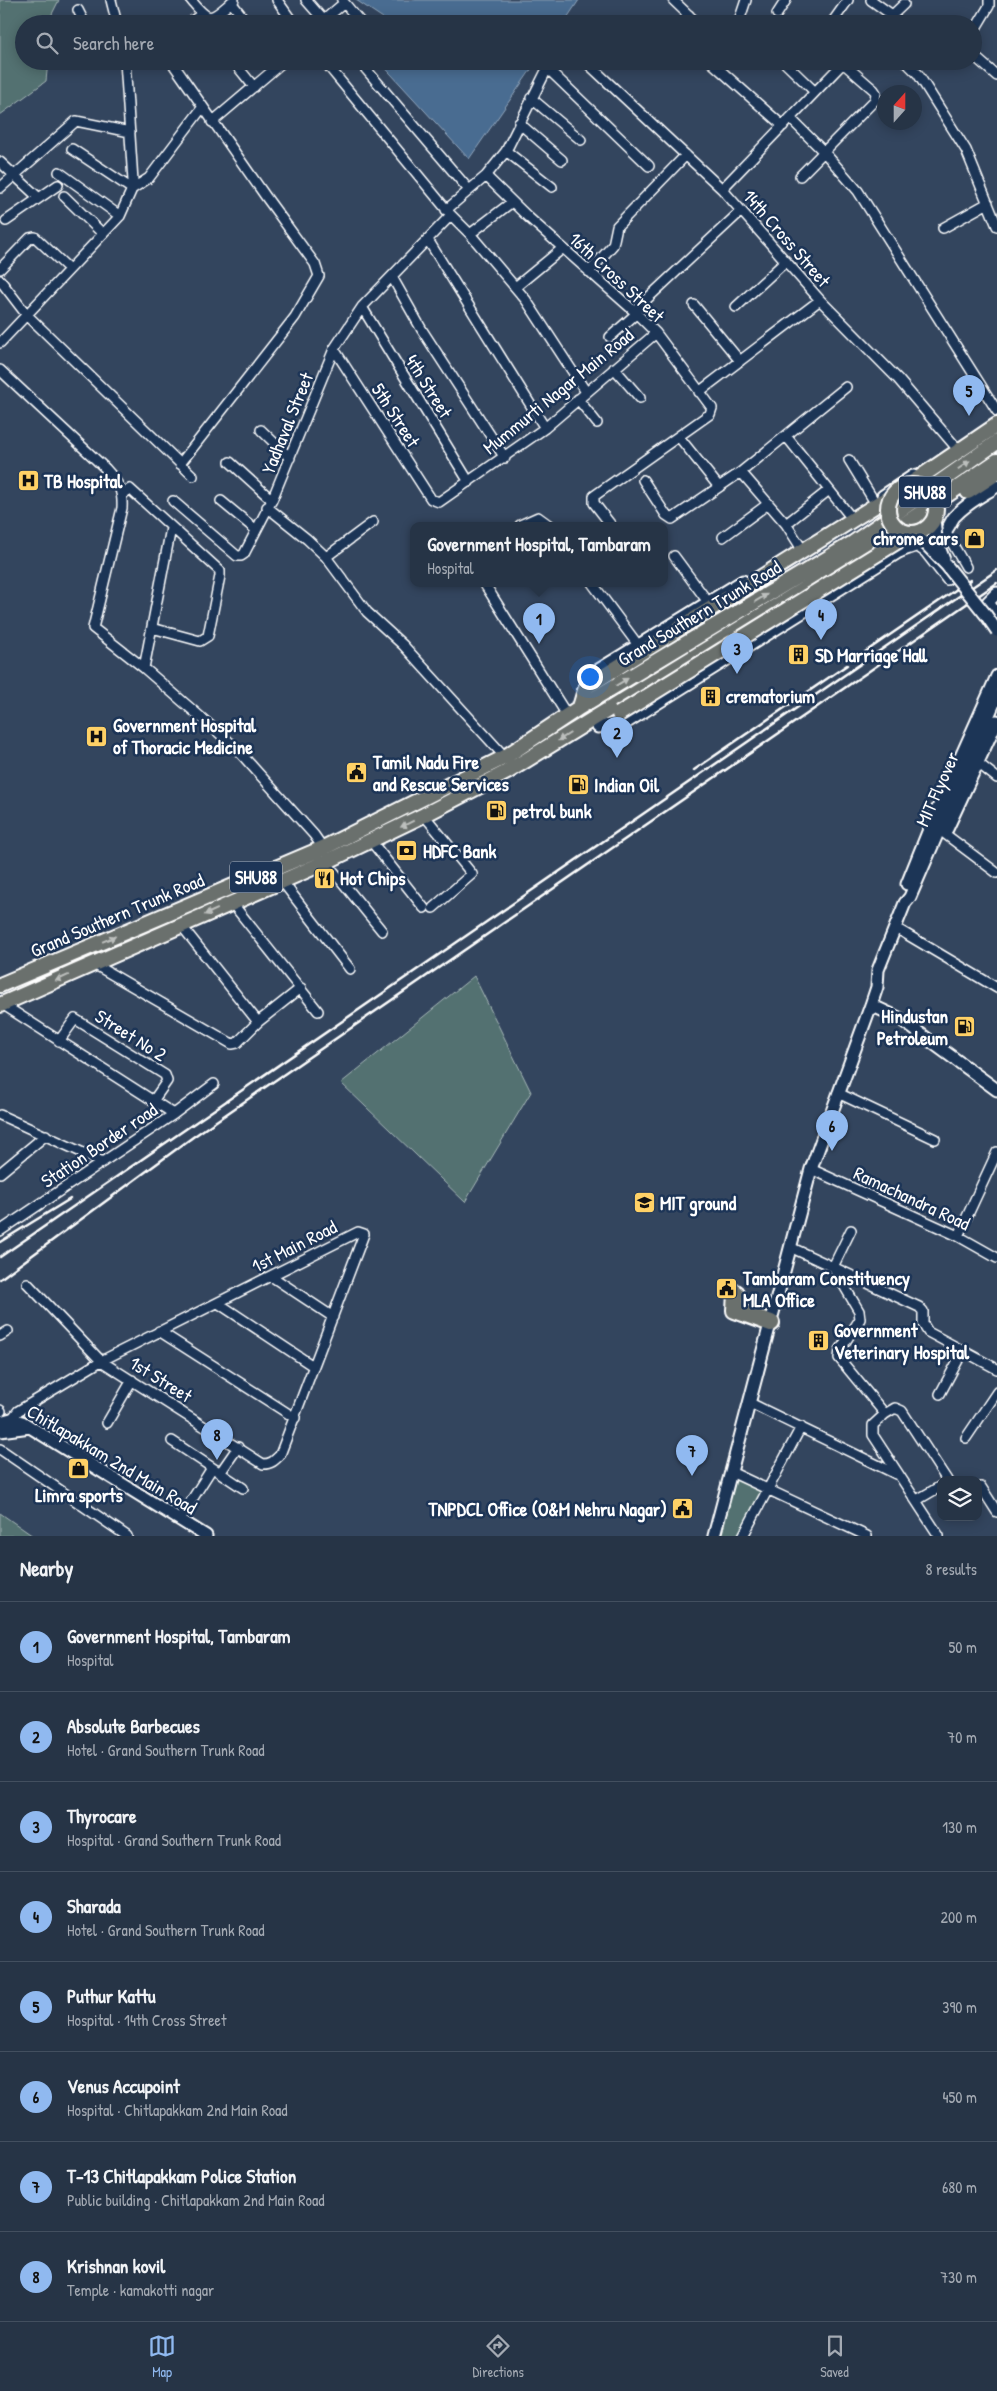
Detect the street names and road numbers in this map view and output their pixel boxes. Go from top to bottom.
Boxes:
street label: 14th Cross Street [737,184,837,293]
street label: 16th Cross Street [564,226,671,328]
street label: Mummurti Nagar Main Road [477,322,639,460]
street label: 4th Street [399,349,459,423]
street label: Yadhaval Street [255,368,319,478]
street label: 5th Street [366,378,427,452]
road number: SHU88 [899,477,951,508]
street label: Grand Southern Trunk Road [612,554,786,672]
street label: MIT Flyover [909,747,965,831]
road number: SHU88 [230,862,282,892]
street label: Grand Southern Trunk Road [26,866,208,963]
street label: Street No 2 [90,1003,172,1067]
street label: Station Border road [36,1096,163,1194]
street label: Ramachandra Road [850,1160,975,1237]
street label: 1st Main Road [247,1213,342,1279]
street label: 1st Street [125,1350,198,1409]
street label: Chitlapakkam 2nd Main Road [22,1398,202,1520]

